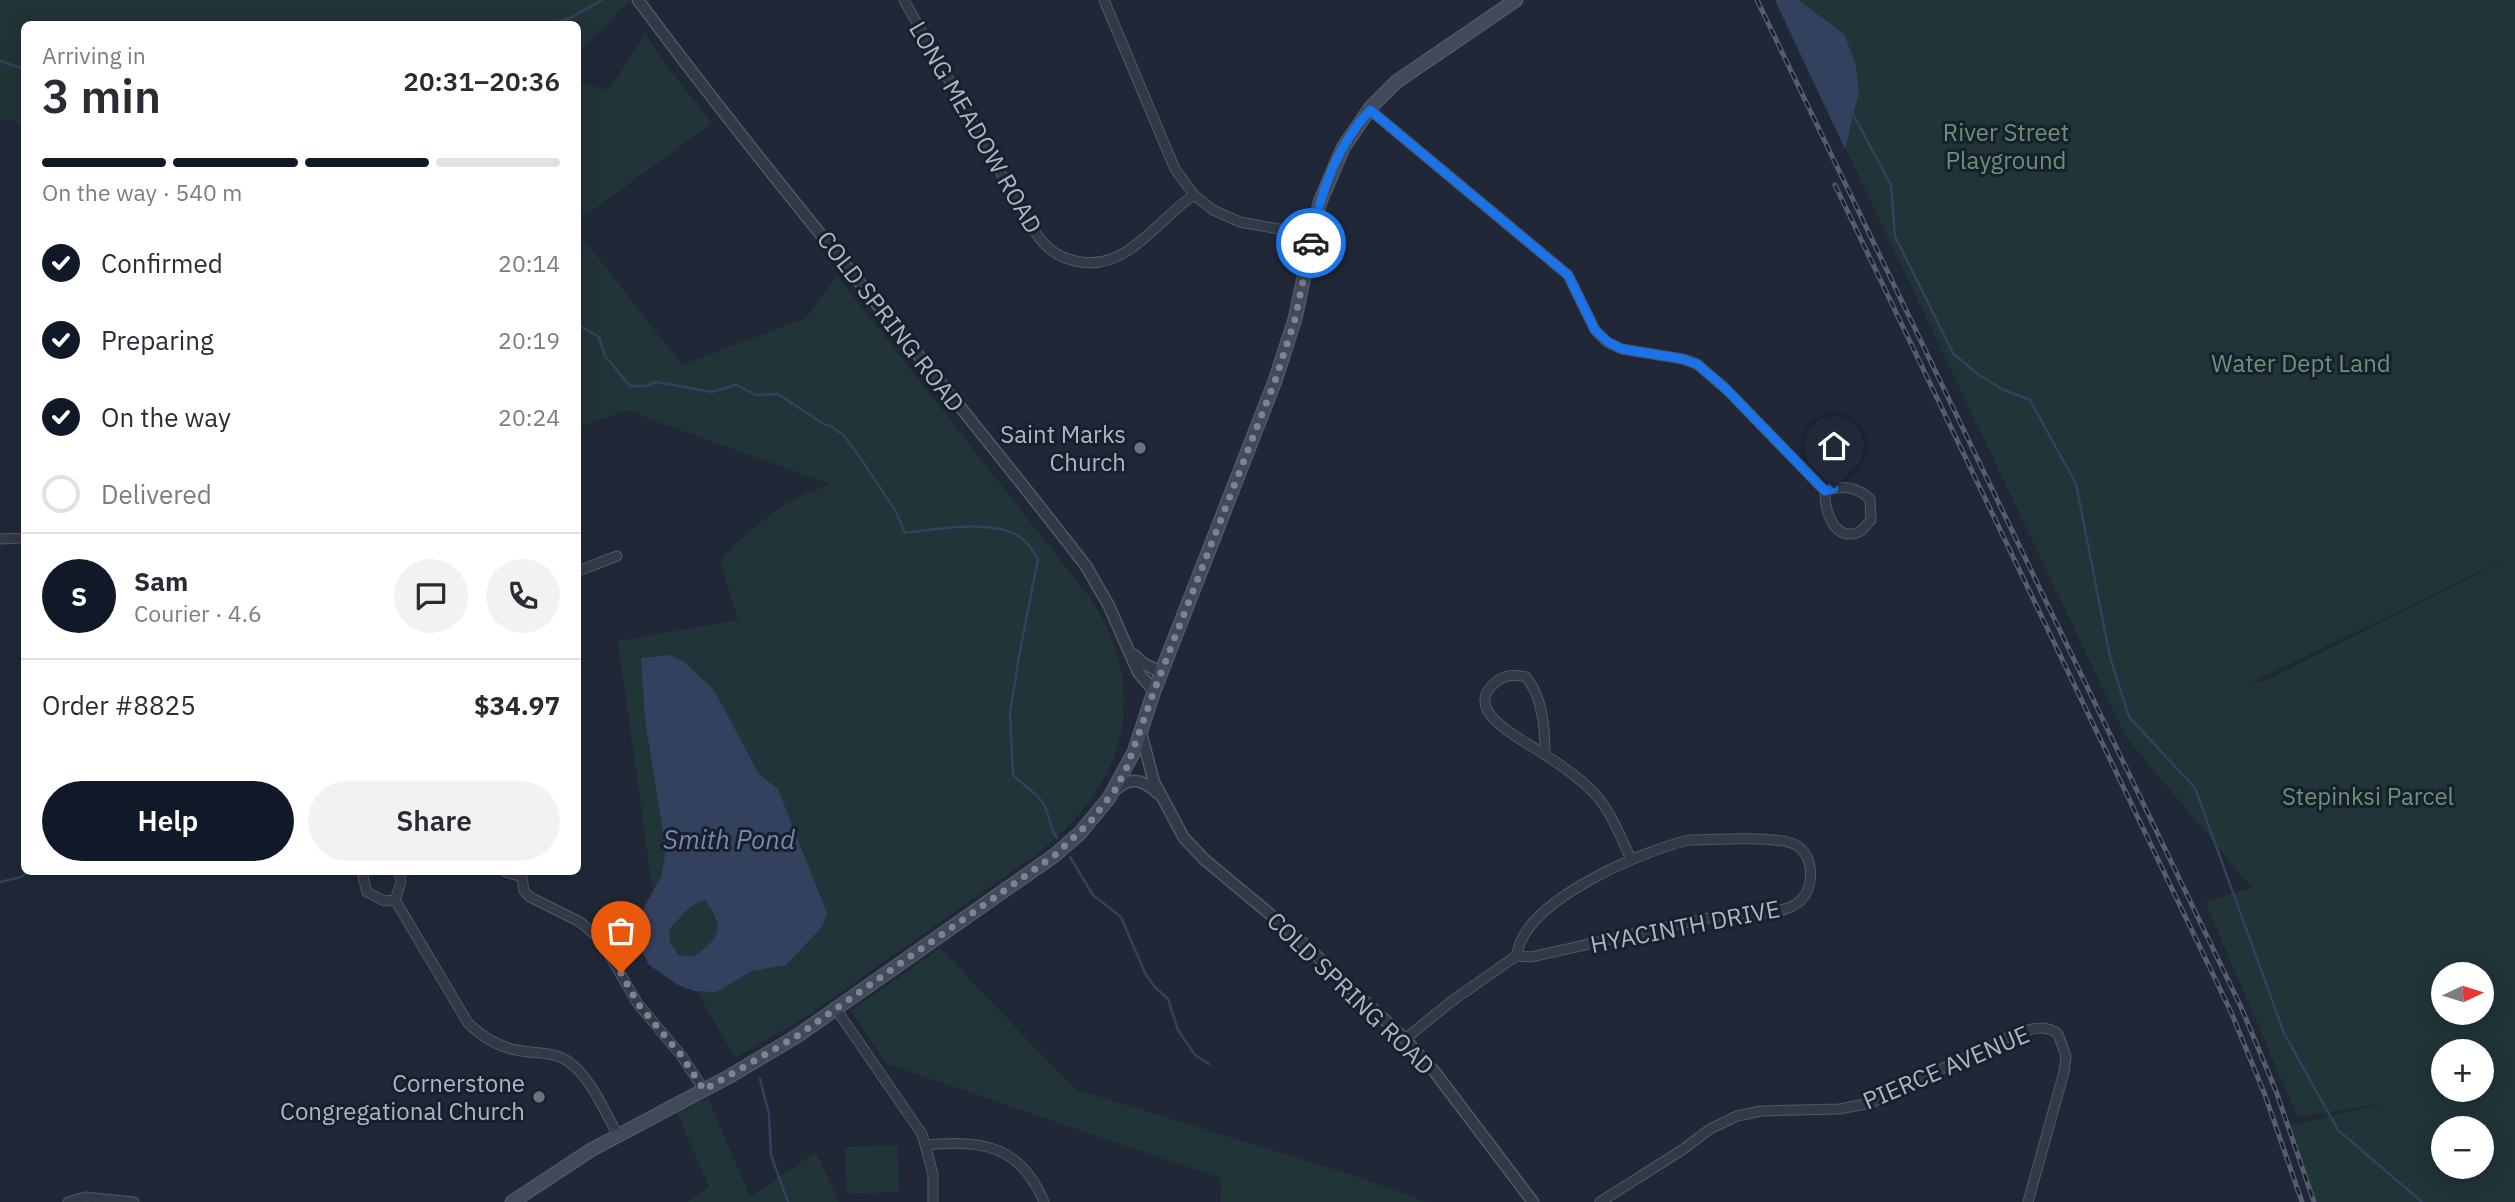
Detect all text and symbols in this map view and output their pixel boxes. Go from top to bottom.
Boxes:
street label: LONG MEADOW ROAD [902,15,1050,239]
text: Arriving in [42,40,146,70]
text: 20:31–20:36 [403,64,560,98]
text: 3 min [42,66,161,126]
park label: River Street Playground [1943,116,2069,176]
text: On the way · 540 m [42,177,242,207]
courier [1276,208,1346,278]
street label: COLD SPRING ROAD [810,224,972,418]
icon: car [1292,224,1330,262]
icon: check [42,244,80,282]
text: Confirmed [101,246,223,280]
text: 20:14 [498,248,560,278]
icon: check [42,321,80,359]
text: Preparing [101,323,214,357]
text: 20:19 [498,325,560,355]
park label: Water Dept Land [2211,347,2391,379]
icon: check [42,398,80,436]
text: On the way [101,400,231,434]
text: 20:24 [498,402,560,432]
pin [1804,416,1864,488]
place label: Saint Marks Church [1000,418,1126,478]
icon: home [1815,427,1853,465]
marker: Saint Marks Church [1132,440,1148,456]
text: Delivered [101,477,212,511]
button: chat [394,559,468,633]
button: phone [486,559,560,633]
text: Sam [134,564,188,598]
text: S [71,579,87,613]
text: Courier · 4.6 [134,598,262,628]
text: Order #8825 [42,688,196,722]
text: $34.97 [474,688,560,722]
park label: Stepinksi Parcel [2282,780,2454,812]
button: Help [42,781,294,861]
button: Share [308,781,560,861]
water label: Smith Pond [663,822,796,856]
street label: HYACINTH DRIVE [1588,892,1782,960]
pin [591,901,651,973]
street label: COLD SPRING ROAD [1260,905,1442,1081]
icon: bag [602,912,640,950]
north arrow [2431,962,2494,1026]
map controls [2431,962,2494,1179]
street label: PIERCE AVENUE [1858,1017,2034,1117]
button: + [2431,1039,2494,1102]
place label: Cornerstone Congregational Church [280,1067,525,1127]
marker: Cornerstone Congregational Church [531,1089,547,1105]
button: − [2431,1116,2494,1179]

